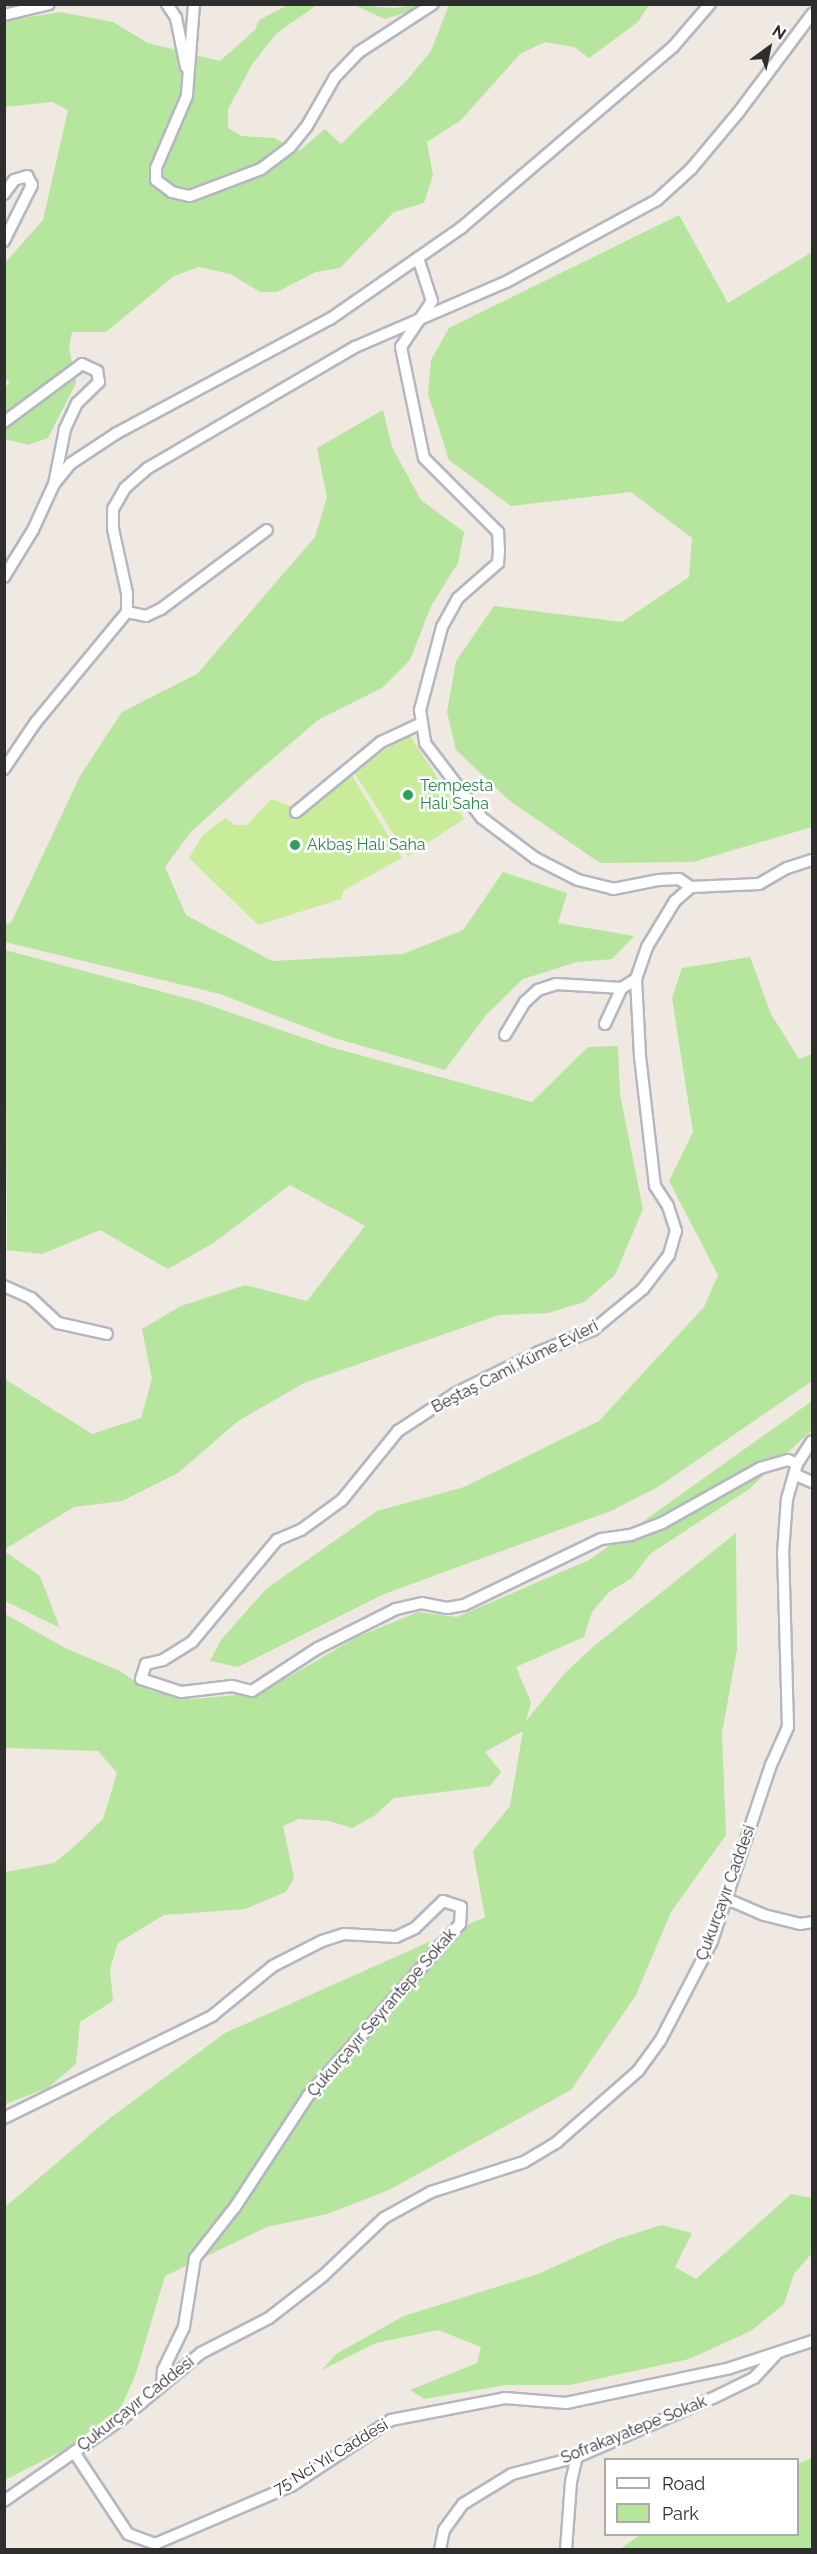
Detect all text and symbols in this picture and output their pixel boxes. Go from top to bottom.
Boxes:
north arrow [739,18,799,78]
text: N [769,21,789,44]
place label: Tempesta Halı Saha [420,776,493,814]
marker: Tempesta Halı Saha [401,788,415,802]
place label: Akbaş Halı Saha [307,835,426,855]
marker: Akbaş Halı Saha [288,838,302,852]
street label: Beştaş Cami Küme Evleri [429,1317,601,1417]
street label: Çukurçayır Caddesi [693,1822,759,1964]
street label: Çukurçayır Seyrantepe Sokak [304,1925,460,2101]
street label: Çukurçayır Caddesi [74,2352,198,2456]
street label: Sofrakayatepe Sokak [558,2392,710,2468]
street label: 75 Nci Yıl Caddesi [270,2415,392,2499]
legend [604,2458,799,2536]
text: Road [662,2473,705,2494]
text: Park [662,2503,699,2524]

